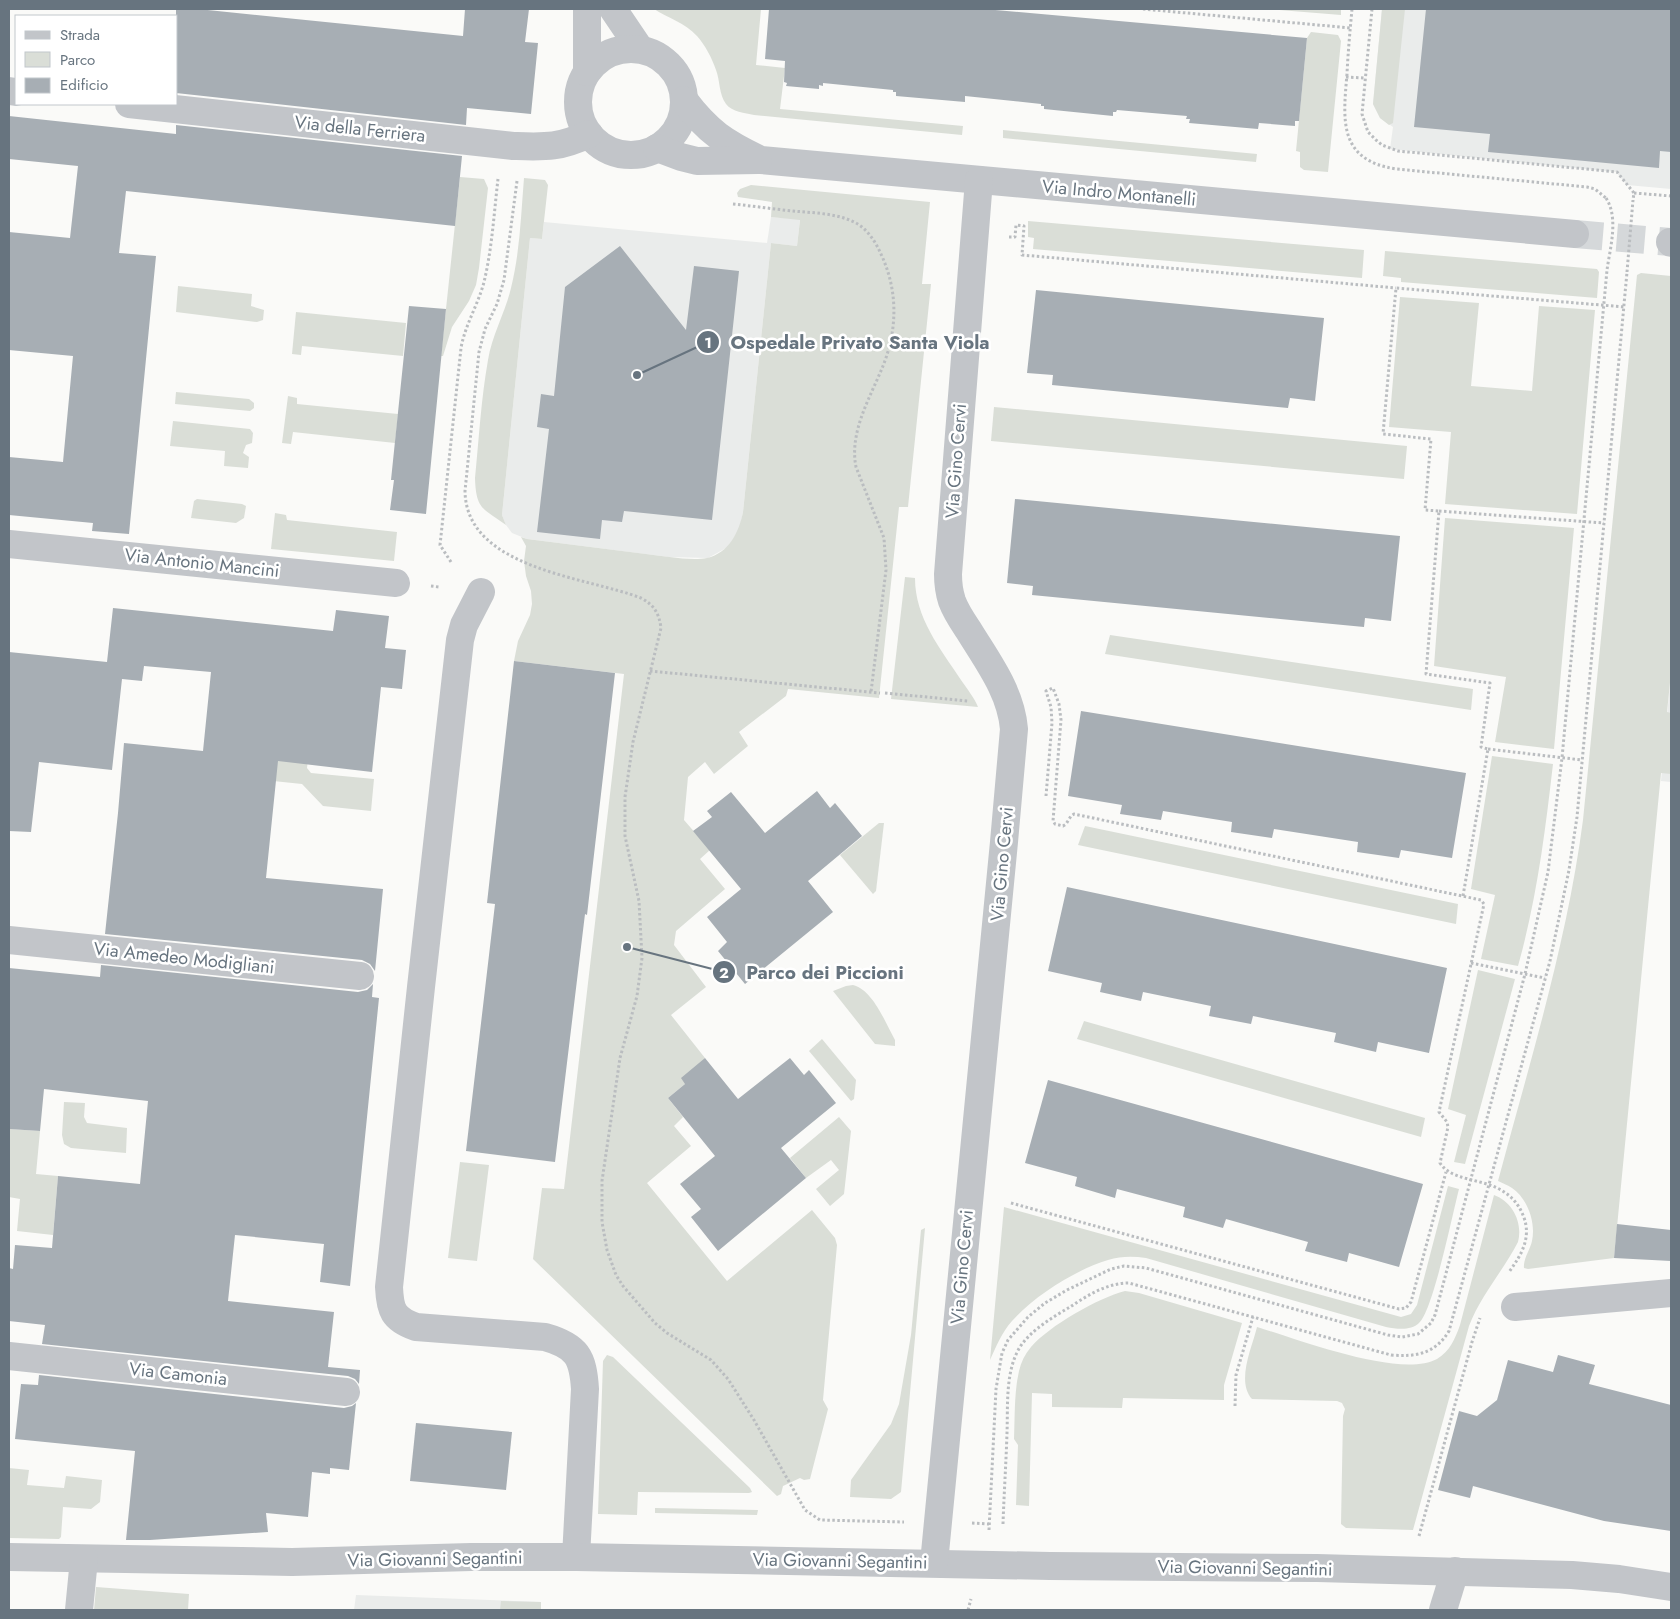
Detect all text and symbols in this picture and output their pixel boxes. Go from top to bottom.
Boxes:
legend [15,15,178,105]
text: Strada [60,24,100,46]
text: Parco [60,49,95,71]
text: Edificio [60,74,108,96]
street label: Via della Ferriera [293,109,427,149]
street label: Via Indro Montanelli [1041,173,1197,213]
callout: Ospedale Privato Santa Viola [695,325,999,359]
text: Ospedale Privato Santa Viola [730,329,990,356]
text: 1 [704,332,712,354]
street label: Via Gino Cervi [939,403,973,519]
street label: Via Antonio Mancini [123,542,281,584]
street label: Via Gino Cervi [984,806,1020,922]
street label: Via Amedeo Modigliani [92,936,276,980]
callout: Parco dei Piccioni [712,955,914,989]
text: Parco dei Piccioni [746,959,904,986]
text: 2 [719,962,729,984]
street label: Via Gino Cervi [944,1209,980,1325]
street label: Via Camonia [128,1356,228,1392]
street label: Via Giovanni Segantini [347,1544,523,1574]
street label: Via Giovanni Segantini [752,1546,928,1576]
street label: Via Giovanni Segantini [1157,1553,1333,1583]

